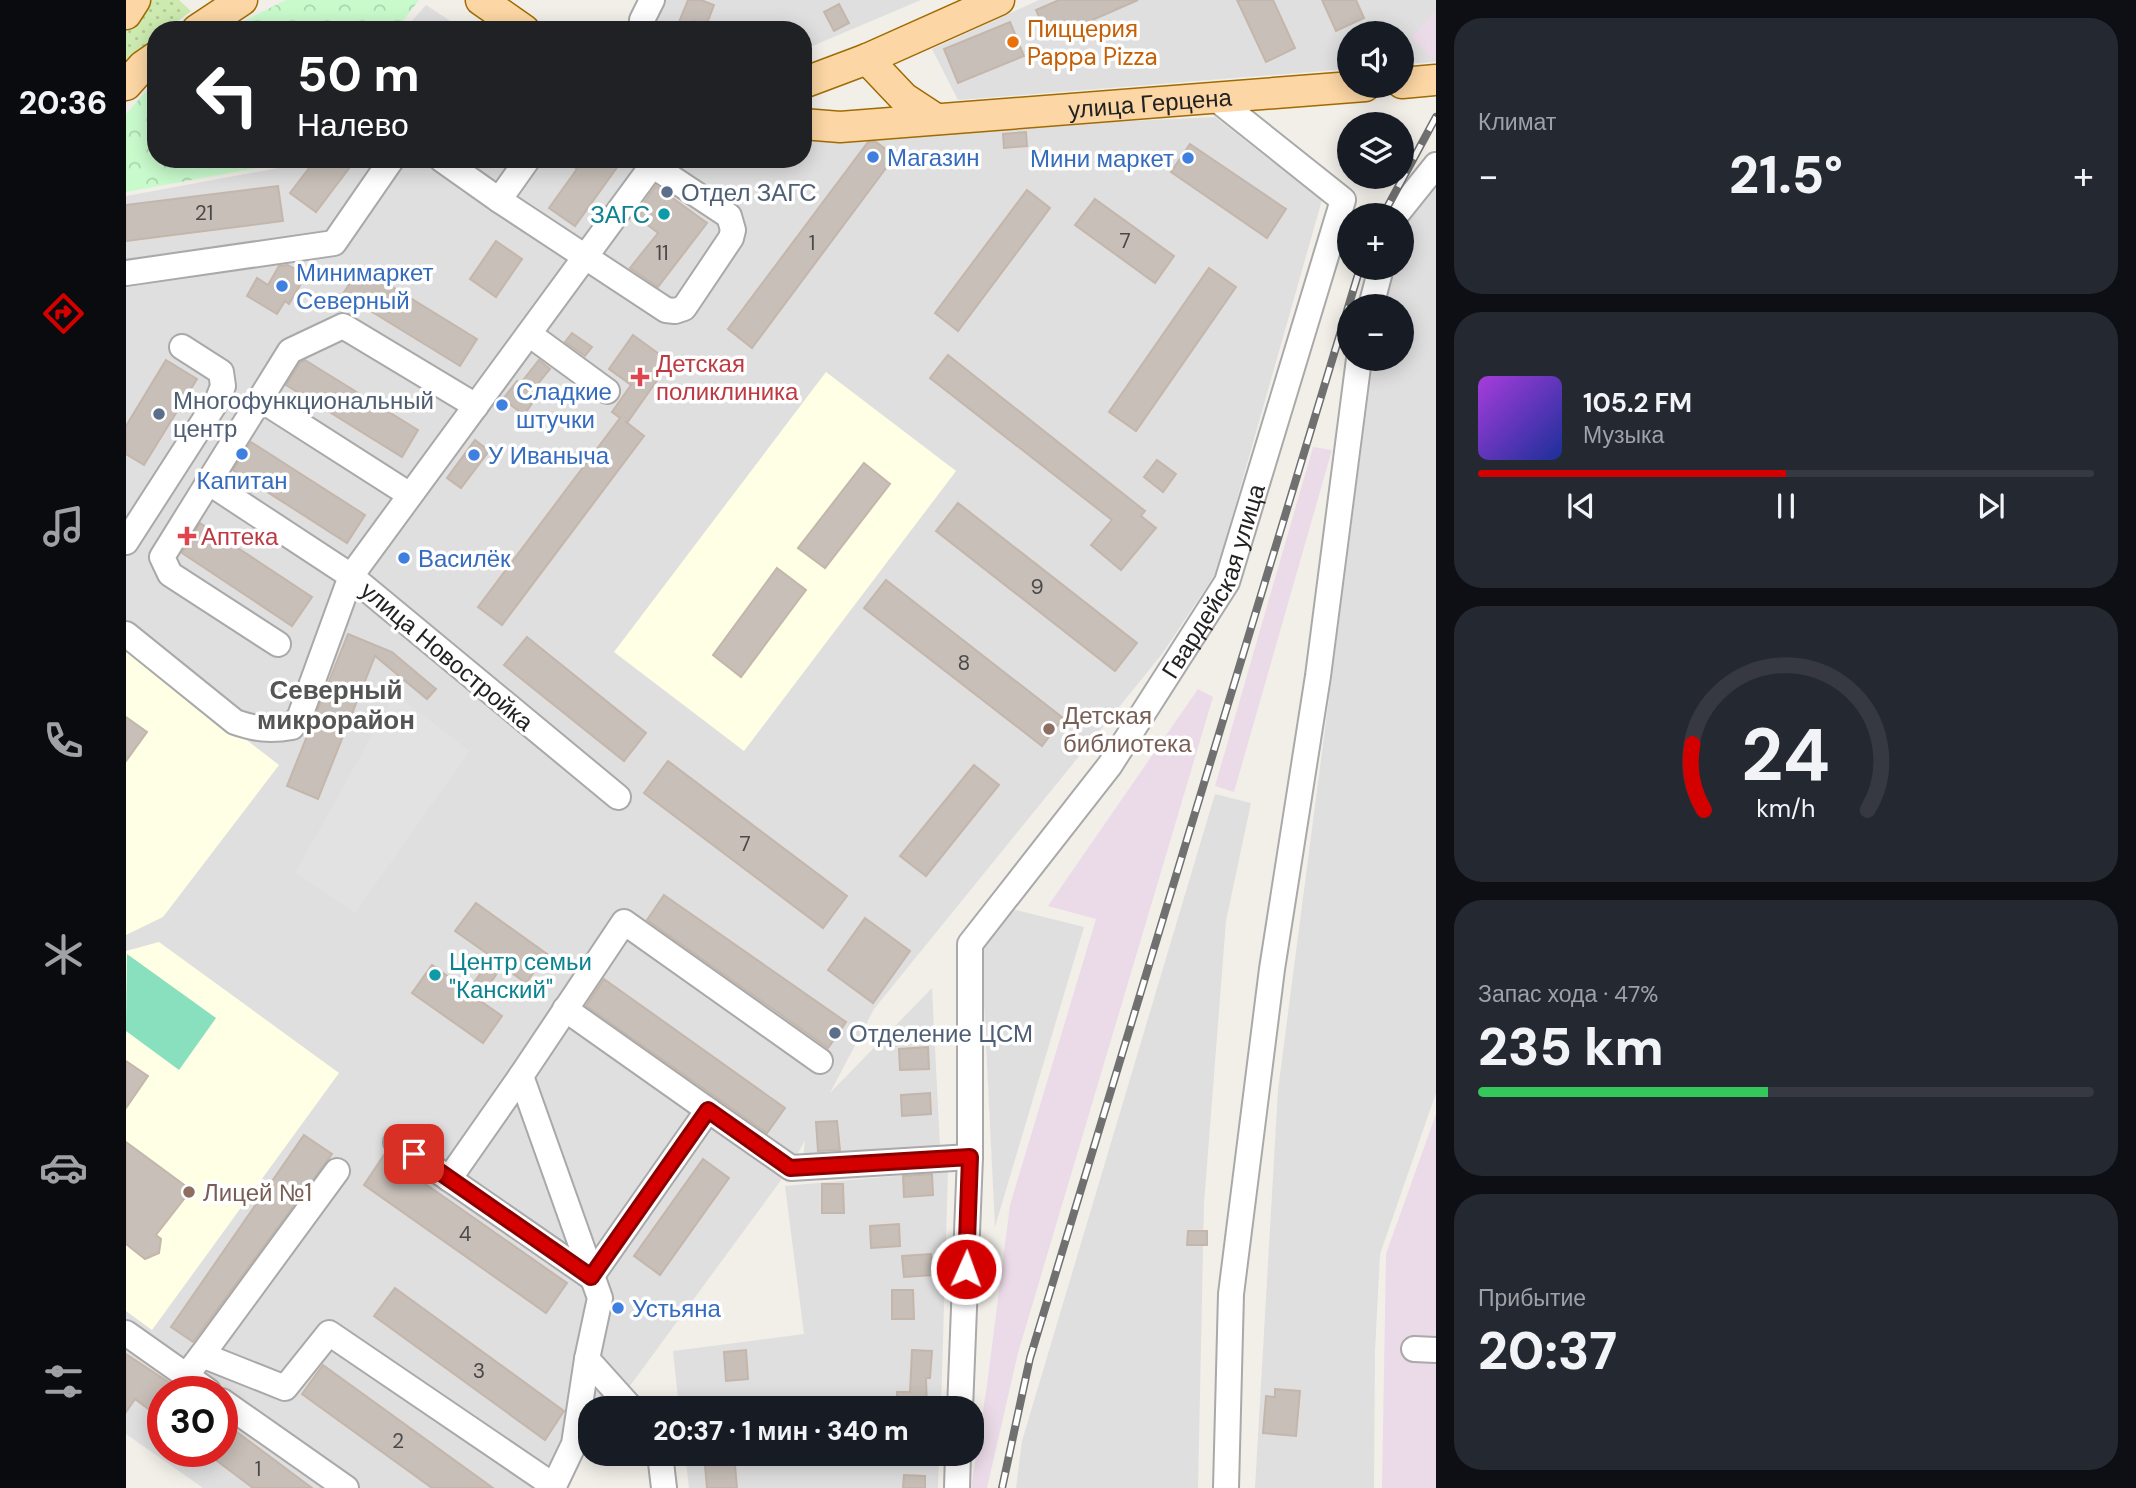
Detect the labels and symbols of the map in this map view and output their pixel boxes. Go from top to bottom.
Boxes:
place label: Пиццерия Pappa Pizza [1027,13,1158,72]
marker: Пиццерия Pappa Pizza [1005,34,1021,50]
street label: улица Герцена [1067,81,1234,125]
place label: Магазин [887,142,980,173]
place label: Мини маркет [1030,143,1174,174]
marker: Магазин [865,149,881,165]
marker: Мини маркет [1180,150,1196,166]
place label: Отдел ЗАГС [681,177,817,208]
marker: Отдел ЗАГС [659,184,675,200]
house number: 21 [195,199,213,227]
place label: ЗАГС [590,199,650,230]
marker: ЗАГС [656,206,672,222]
house number: 7 [1119,227,1131,255]
house number: 1 [809,229,815,257]
house number: 11 [655,239,669,267]
place label: Минимаркет Северный [296,257,434,316]
marker: Минимаркет Северный [274,278,290,294]
place label: Детская поликлиника [656,348,799,407]
marker: Детская поликлиника [630,367,650,387]
place label: Сладкие штучки [516,376,612,435]
place label: Многофункциональный центр [173,385,434,444]
marker: Сладкие штучки [494,397,510,413]
marker: Многофункциональный центр [151,406,167,422]
place label: У Иваныча [488,440,610,471]
marker: Капитан [234,446,250,462]
marker: У Иваныча [466,447,482,463]
place label: Капитан [196,465,288,496]
street label: Гвардейская улица [1154,479,1272,684]
place label: Аптека [201,521,279,552]
marker: Аптека [179,528,195,544]
place label: Василёк [418,543,511,574]
marker: Василёк [396,550,412,566]
house number: 9 [1030,573,1044,601]
street label: улица Новостройка [354,575,540,738]
house number: 8 [958,649,970,677]
district label: Северный микрорайон [257,673,415,737]
place label: Детская библиотека [1063,700,1192,759]
marker: Детская библиотека [1041,721,1057,737]
house number: 7 [739,830,751,858]
place label: Центр семьи "Канский" [449,946,592,1005]
marker: Центр семьи "Канский" [427,967,443,983]
place label: Отделение ЦСМ [849,1018,1033,1049]
marker: Отделение ЦСМ [827,1025,843,1041]
pin [384,1124,444,1184]
place label: Лицей №1 [203,1177,312,1208]
marker: Лицей №1 [181,1184,197,1200]
house number: 4 [459,1220,472,1248]
position arrow [929,1232,1003,1306]
place label: Устьяна [632,1293,721,1324]
marker: Устьяна [610,1300,626,1316]
house number: 3 [473,1357,485,1385]
speed limit sign: 30 [147,1376,238,1467]
house number: 2 [392,1427,404,1455]
house number: 1 [255,1455,261,1483]

